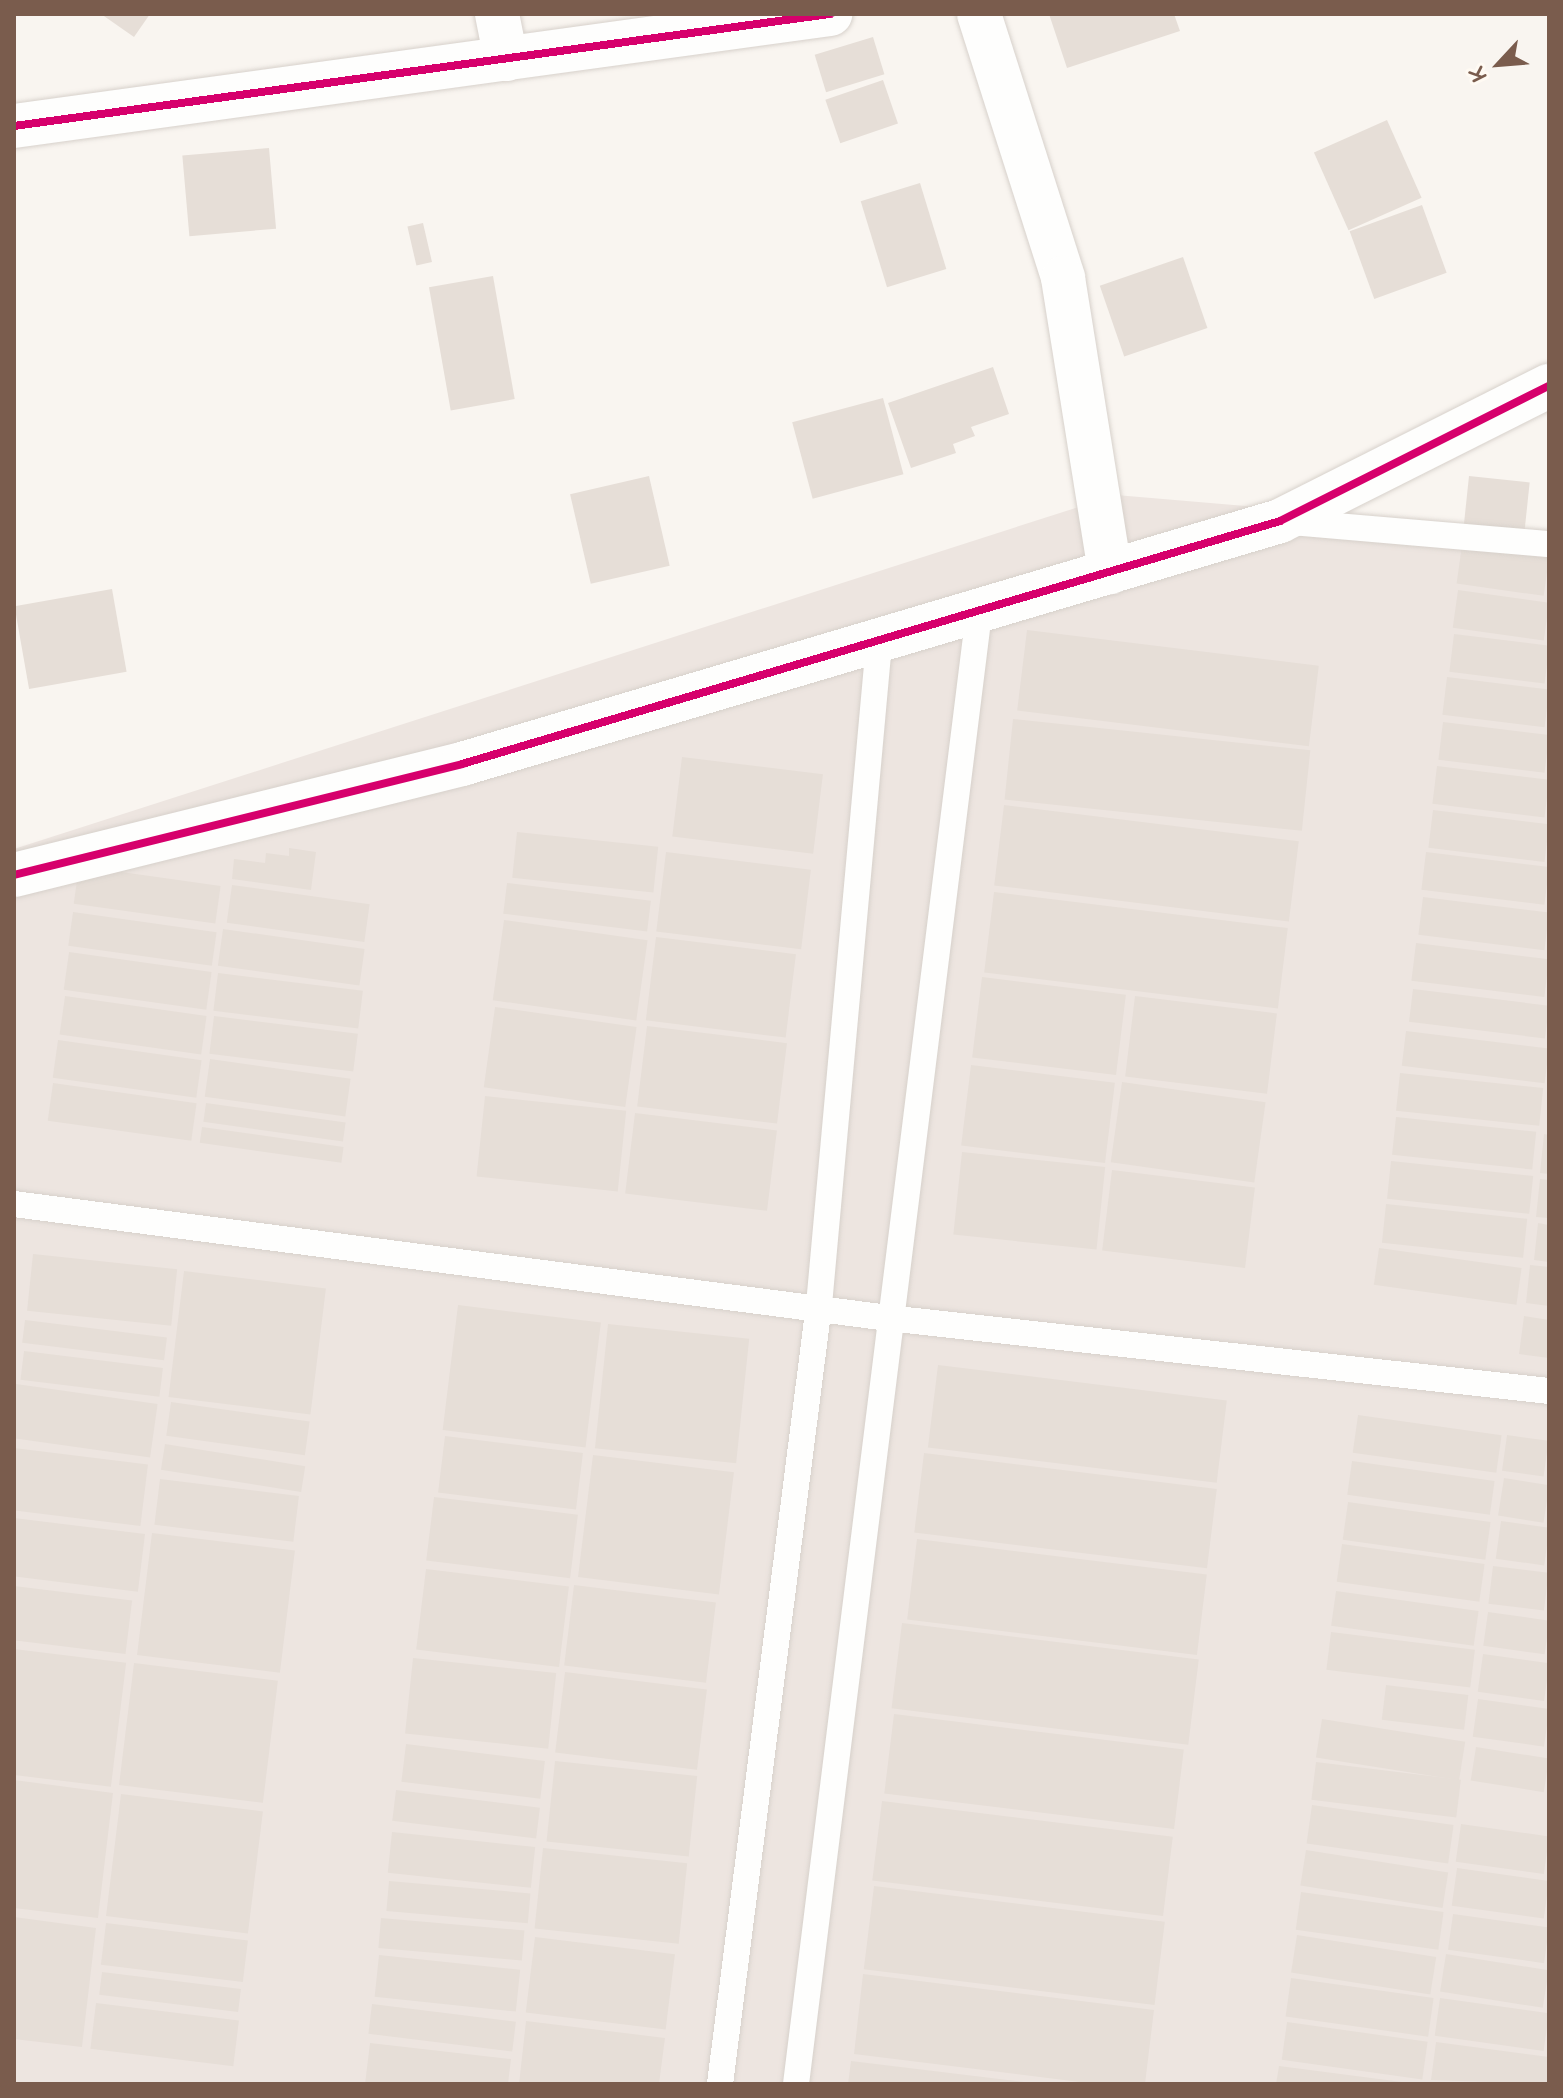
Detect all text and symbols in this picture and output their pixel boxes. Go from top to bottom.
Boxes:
north arrow [1459,24,1539,104]
text: K [1462,62,1493,87]

